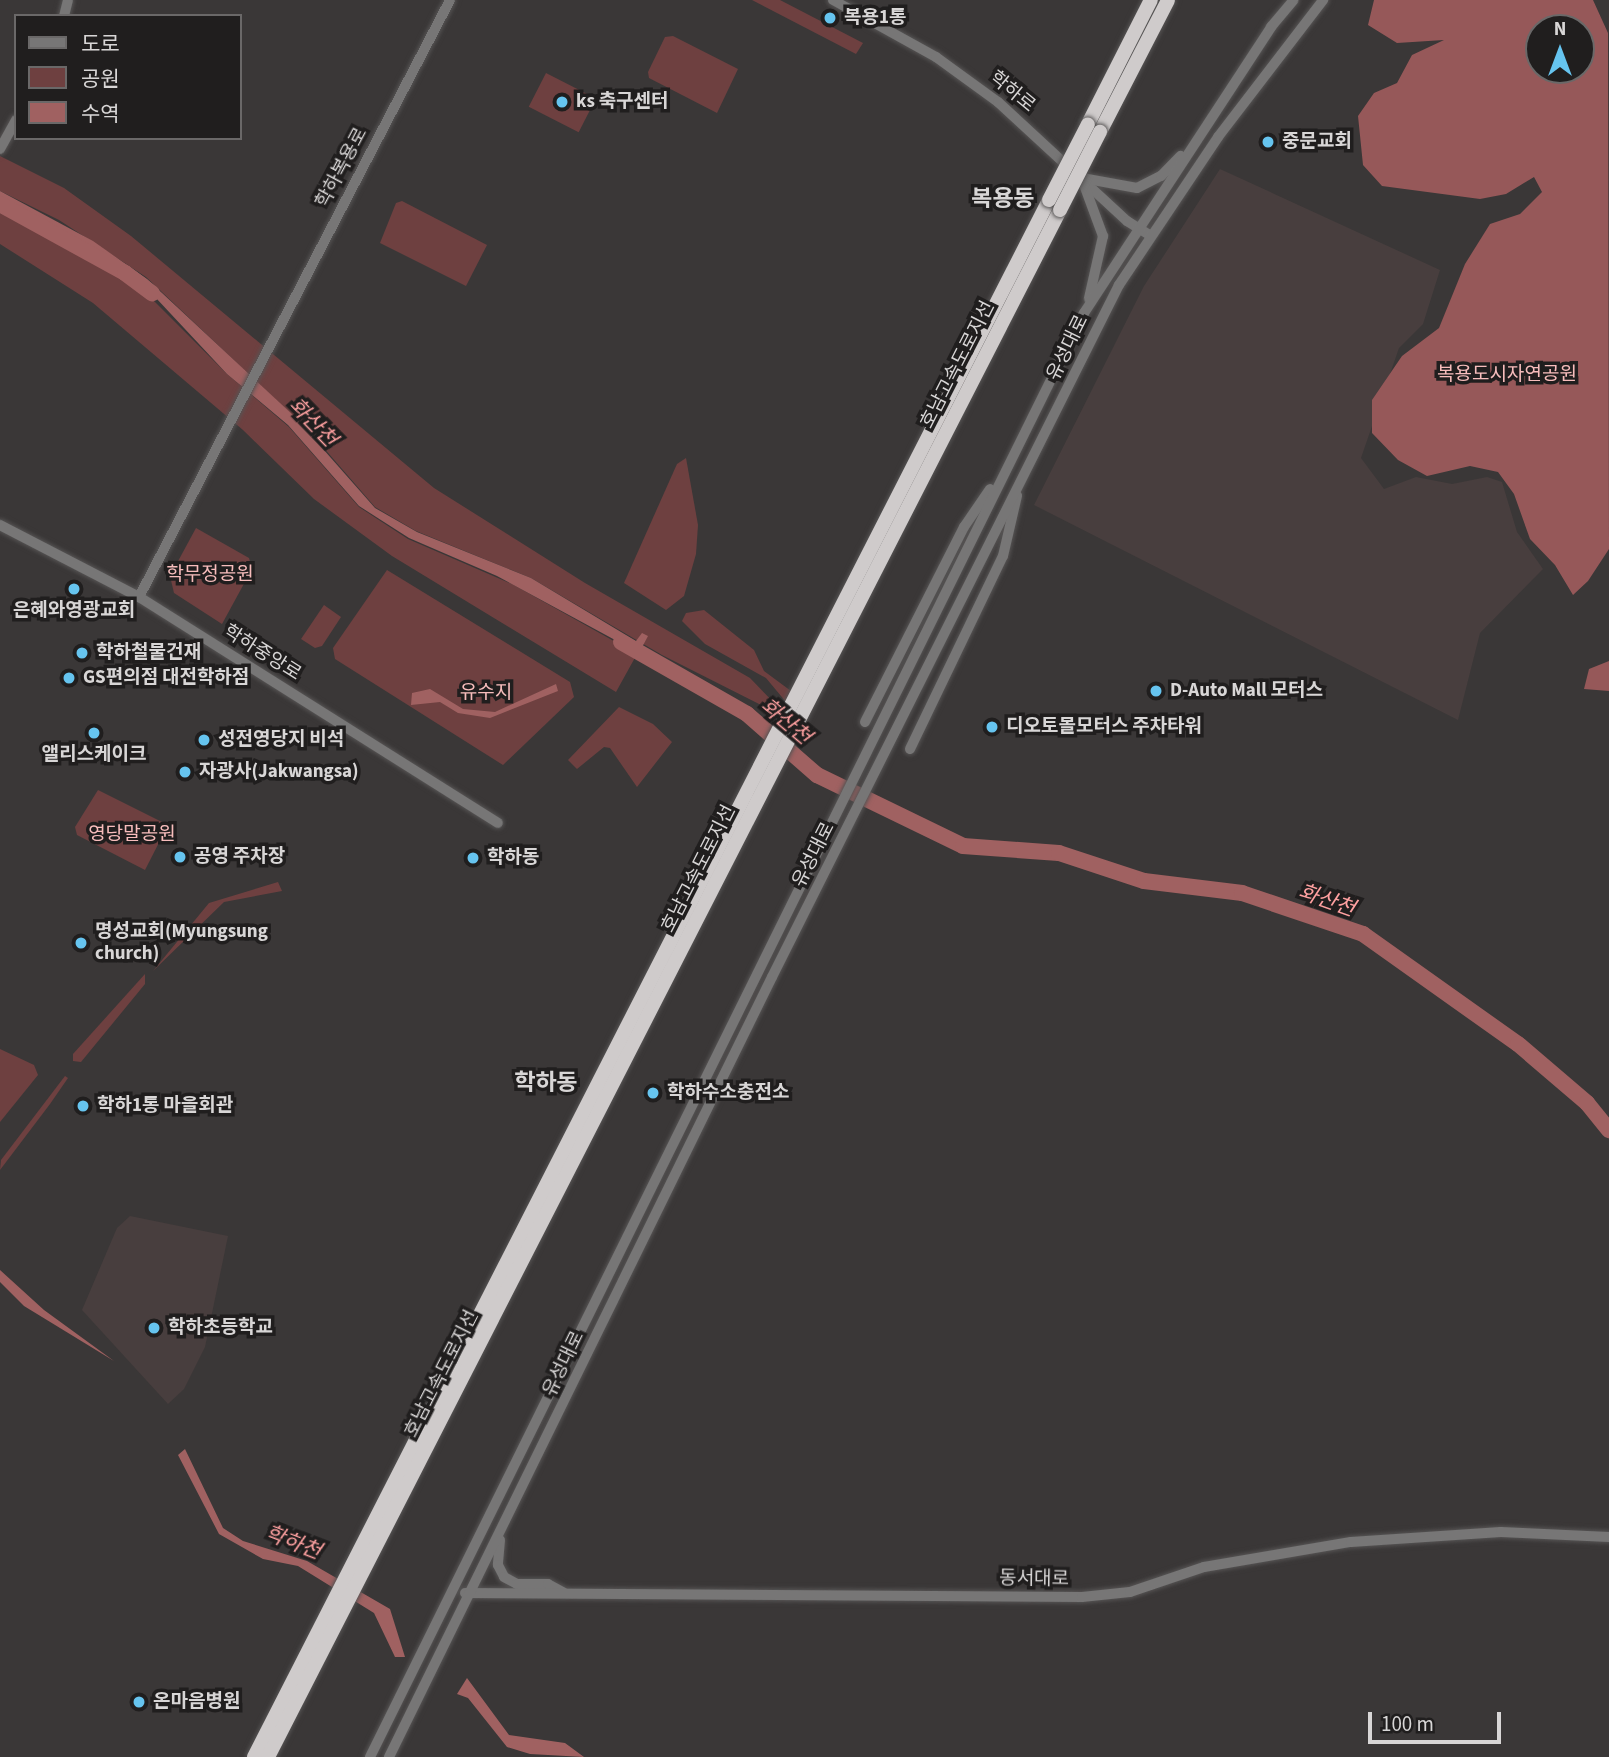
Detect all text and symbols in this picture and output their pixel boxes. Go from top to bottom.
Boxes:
place label: 복용1통 [844,7,906,29]
marker: 복용1통 [822,10,838,26]
legend [14,14,242,140]
north arrow [1525,14,1595,84]
text: N [1554,16,1566,43]
text: 도로 [81,29,120,59]
text: 공원 [81,64,120,94]
street label: 학하로 [984,67,1040,117]
place label: ks 축구센터 [576,91,669,113]
marker: ks 축구센터 [554,94,570,110]
text: 수역 [81,99,120,129]
street label: 학하복용로 [311,124,373,212]
place label: 중문교회 [1282,131,1352,153]
marker: 중문교회 [1260,134,1276,150]
district label: 복용동 [971,185,1035,213]
street label: 호남고속도로지선 [916,298,1000,432]
street label: 유성대로 [1042,312,1094,384]
park label: 복용도시자연공원 [1437,364,1577,386]
water label: 화산천 [284,392,342,452]
park label: 학무정공원 [166,564,254,586]
marker: 은혜와영광교회 [66,581,82,597]
place label: 은혜와영광교회 [13,600,135,622]
street label: 학하중앙로 [219,620,305,686]
place label: 학하철물건재 [96,642,201,664]
marker: 학하철물건재 [74,645,90,661]
place label: GS편의점 대전학하점 [83,667,249,689]
marker: GS편의점 대전학하점 [61,670,77,686]
place label: D-Auto Mall 모터스 [1170,680,1323,702]
park label: 유수지 [460,682,512,704]
marker: D-Auto Mall 모터스 [1148,683,1164,699]
water label: 화산천 [756,693,816,749]
place label: 디오토몰모터스 주차타워 [1006,716,1202,738]
marker: 디오토몰모터스 주차타워 [984,719,1000,735]
marker: 앨리스케이크 [86,725,102,741]
place label: 성전영당지 비석 [218,729,344,751]
marker: 성전영당지 비석 [196,732,212,748]
place label: 앨리스케이크 [42,744,146,766]
place label: 자광사(Jakwangsa) [199,761,359,783]
marker: 자광사(Jakwangsa) [177,764,193,780]
street label: 호남고속도로지선 [657,802,741,936]
street label: 유성대로 [788,819,840,891]
park label: 영당말공원 [88,824,176,846]
place label: 공영 주차장 [194,846,285,868]
place label: 학하동 [487,847,539,869]
marker: 공영 주차장 [172,849,188,865]
marker: 학하동 [465,850,481,866]
water label: 화산천 [1295,879,1359,921]
place label: 명성교회(Myungsung church) [95,921,268,965]
marker: 명성교회(Myungsung church) [73,935,89,951]
district label: 학하동 [514,1069,578,1097]
place label: 학하수소충전소 [667,1082,789,1104]
marker: 학하수소충전소 [645,1085,661,1101]
place label: 학하1통 마을회관 [97,1095,233,1117]
marker: 학하1통 마을회관 [75,1098,91,1114]
street label: 호남고속도로지선 [400,1307,484,1441]
place label: 학하초등학교 [168,1317,273,1339]
marker: 학하초등학교 [146,1320,162,1336]
street label: 유성대로 [538,1328,590,1400]
water label: 학하천 [261,1520,325,1564]
street label: 동서대로 [999,1567,1069,1591]
place label: 온마음병원 [153,1691,240,1713]
marker: 온마음병원 [131,1694,147,1710]
scale bar [1371,1698,1504,1742]
text: 100 m [1381,1709,1434,1739]

